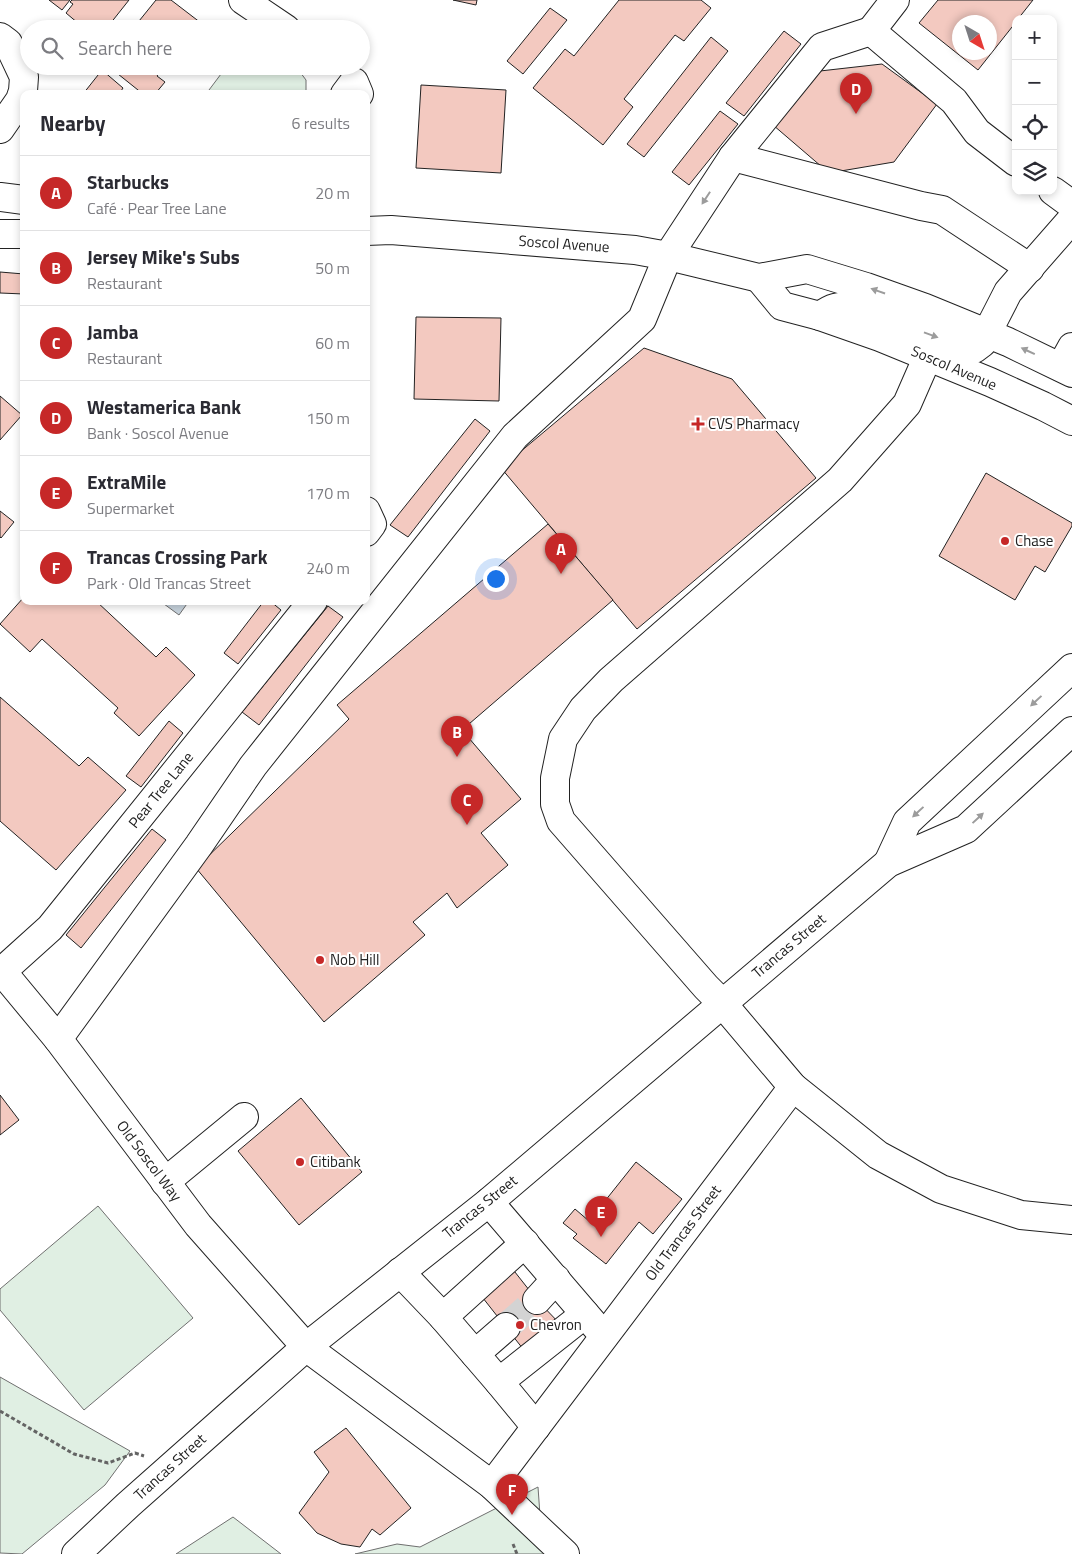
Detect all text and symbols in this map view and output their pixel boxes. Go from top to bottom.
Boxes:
north arrow [952,15,997,60]
map controls [1012,15,1057,195]
button: + [1012,15,1057,60]
search box [20,20,370,75]
text: Search here [78,33,172,62]
icon: search [38,34,66,62]
button: − [1012,60,1057,105]
pin: D [840,73,872,114]
button: locate [1012,105,1057,150]
text: Nearby [40,107,105,139]
text: 6 results [291,111,350,135]
button: layers [1012,150,1057,195]
text: Starbucks [87,167,169,196]
text: A [51,181,61,205]
text: 20 m [315,181,350,205]
one-way arrow [701,191,711,204]
text: Café · Pear Tree Lane [87,196,227,220]
street label: Soscol Avenue [518,229,610,258]
text: Jersey Mike's Subs [87,242,240,271]
text: B [51,256,61,280]
text: 50 m [315,256,350,280]
text: Restaurant [87,271,162,295]
one-way arrow [870,287,885,294]
text: Jamba [87,317,138,346]
text: C [52,331,60,355]
text: 60 m [315,331,350,355]
one-way arrow [923,332,938,339]
street label: Soscol Avenue [908,339,1001,396]
text: Restaurant [87,346,162,370]
one-way arrow [1021,347,1035,355]
text: Westamerica Bank [87,392,241,421]
text: D [51,406,61,430]
text: 150 m [306,406,350,430]
place label: CVS Pharmacy [708,412,800,435]
marker: CVS Pharmacy [692,418,704,430]
text: Bank · Soscol Avenue [87,421,229,445]
text: ExtraMile [87,467,166,496]
text: E [52,481,60,505]
text: 170 m [306,481,350,505]
text: Supermarket [87,496,174,520]
place label: Chase [1015,529,1053,552]
pin: A [545,533,577,574]
marker: Chase [999,535,1011,547]
text: Trancas Crossing Park [87,542,267,571]
text: F [52,556,60,580]
text: 240 m [306,556,350,580]
your location [483,566,509,592]
text: Park · Old Trancas Street [87,571,251,595]
one-way arrow [1031,695,1043,707]
pin: B [441,716,473,757]
street label: Pear Tree Lane [122,746,199,833]
pin: C [451,784,483,825]
one-way arrow [912,806,924,818]
one-way arrow [971,812,983,824]
street label: Trancas Street [747,907,831,983]
place label: Nob Hill [330,948,380,971]
marker: Nob Hill [314,954,326,966]
street label: Old Soscol Way [111,1115,188,1206]
place label: Citibank [310,1150,361,1173]
marker: Citibank [294,1156,306,1168]
street label: Trancas Street [437,1169,523,1244]
street label: Old Trancas Street [639,1179,727,1286]
pin: E [585,1196,617,1237]
place label: Chevron [530,1313,582,1336]
marker: Chevron [514,1319,526,1331]
street label: Trancas Street [128,1427,211,1505]
pin: F [496,1474,528,1515]

